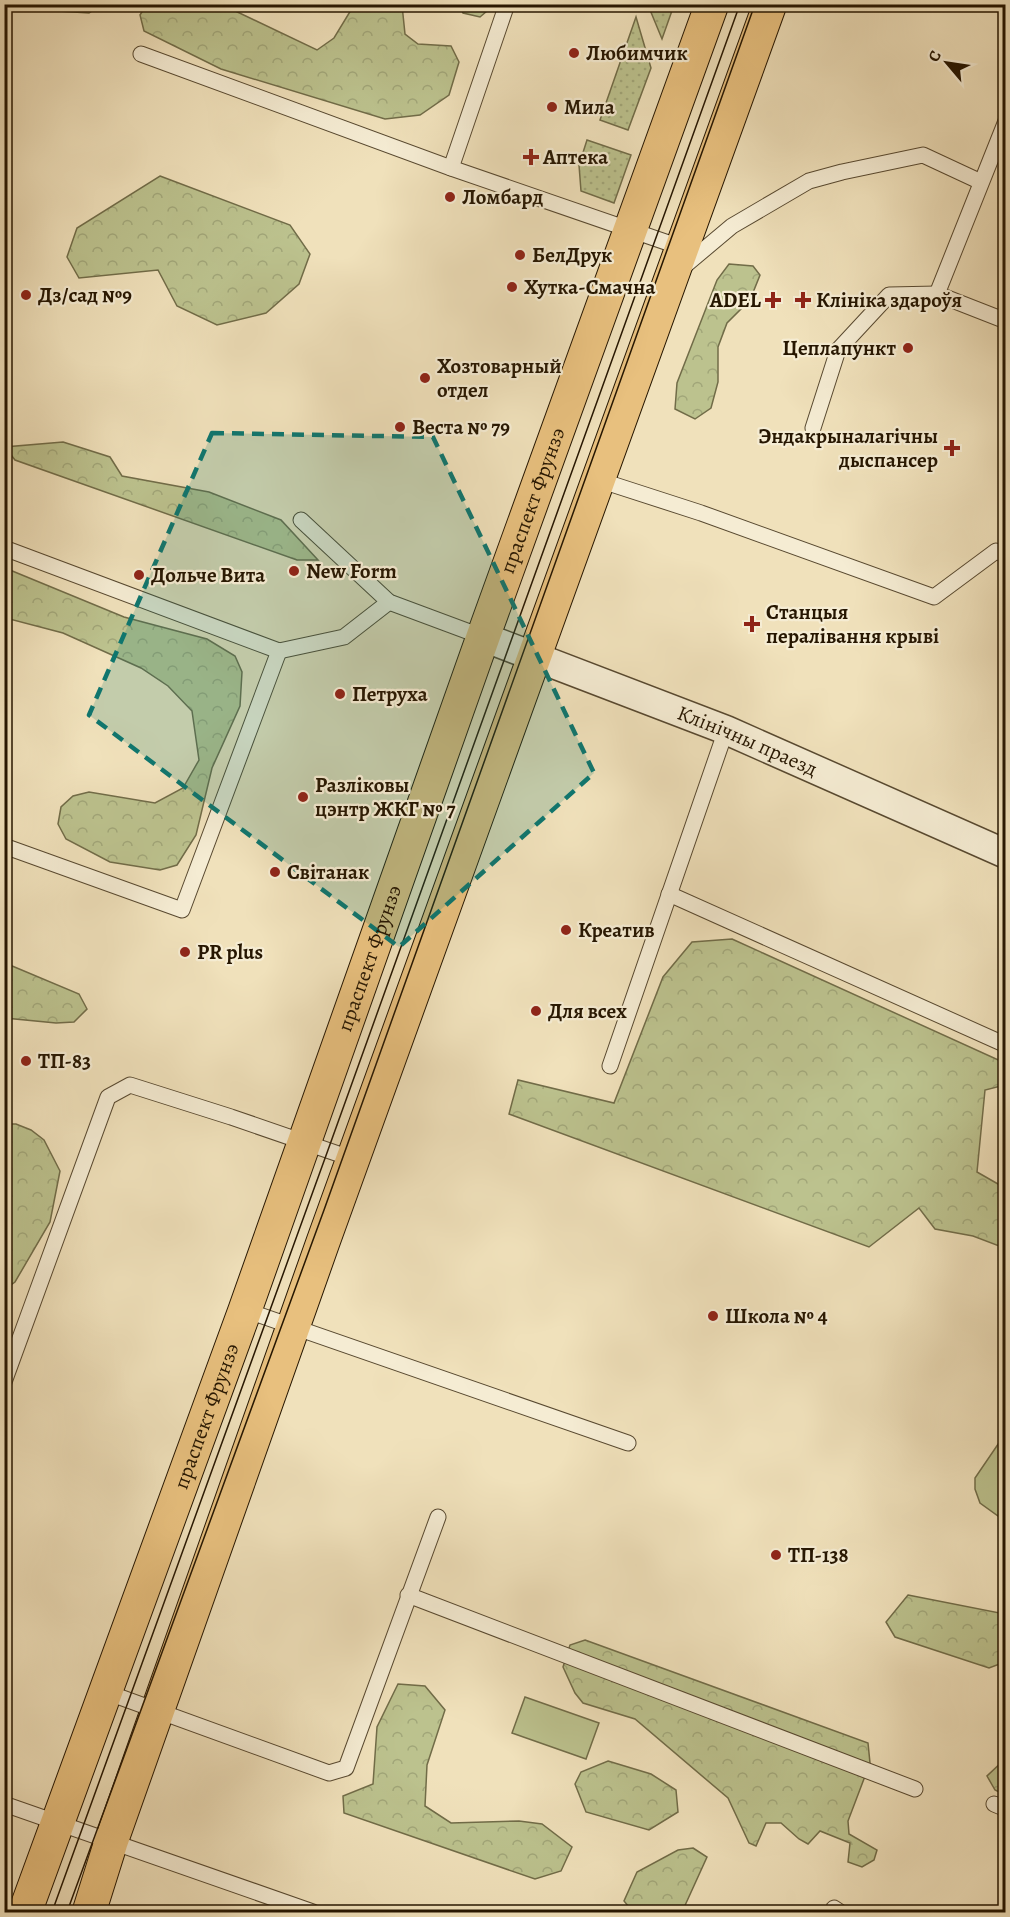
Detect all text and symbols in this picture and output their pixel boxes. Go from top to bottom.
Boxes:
north arrow [917,33,977,93]
place label: Любимчик [586,39,688,67]
marker: Любимчик [567,46,581,60]
text: С [923,46,947,66]
place label: Мила [564,93,615,121]
marker: Мила [545,100,559,114]
place label: Аптека [542,143,608,171]
marker: Аптека [524,150,538,164]
place label: Ломбард [462,183,544,211]
marker: Ломбард [443,190,457,204]
place label: БелДрук [532,241,612,269]
marker: БелДрук [513,248,527,262]
place label: Хутка-Смачна [524,273,655,301]
marker: Хутка-Смачна [505,280,519,294]
place label: Дз/сад №9 [38,281,132,309]
place label: ADEL [709,286,762,314]
place label: Клініка здароўя [816,286,962,314]
marker: Дз/сад №9 [19,288,33,302]
marker: Клініка здароўя [794,291,812,309]
marker: ADEL [766,293,780,307]
place label: Цеплапункт [782,334,896,362]
marker: Цеплапункт [901,341,915,355]
place label: Хозтоварный отдел [437,352,562,404]
marker: Хозтоварный отдел [418,371,432,385]
place label: Веста № 79 [412,413,510,441]
marker: Веста № 79 [393,420,407,434]
place label: Эндакрыналагічны дыспансер [758,422,938,474]
street label: праспект Фрунзэ [493,423,572,577]
marker: Эндакрыналагічны дыспансер [943,439,961,457]
place label: New Form [306,557,397,585]
place label: Дольче Вита [151,561,265,589]
marker: New Form [287,564,301,578]
marker: Дольче Вита [132,568,146,582]
place label: Станцыя пералівання крыві [766,598,939,650]
marker: Станцыя пералівання крыві [743,615,761,633]
place label: Петруха [352,680,428,708]
marker: Петруха [333,687,347,701]
street label: Клінічны праезд [673,699,822,783]
place label: Разліковы цэнтр ЖКГ № 7 [315,771,455,823]
marker: Разліковы цэнтр ЖКГ № 7 [296,790,310,804]
place label: Світанак [287,858,369,886]
marker: Світанак [268,865,282,879]
street label: праспект Фрунзэ [331,881,408,1035]
place label: Креатив [578,916,655,944]
marker: Креатив [559,923,573,937]
place label: PR plus [197,938,263,966]
marker: PR plus [178,945,192,959]
place label: Для всех [548,997,627,1025]
marker: Для всех [529,1004,543,1018]
place label: ТП-83 [38,1047,91,1075]
marker: ТП-83 [19,1054,33,1068]
place label: Школа № 4 [725,1302,828,1330]
marker: Школа № 4 [706,1309,720,1323]
street label: праспект Фрунзэ [167,1339,246,1493]
place label: ТП-138 [788,1541,849,1569]
marker: ТП-138 [769,1548,783,1562]

